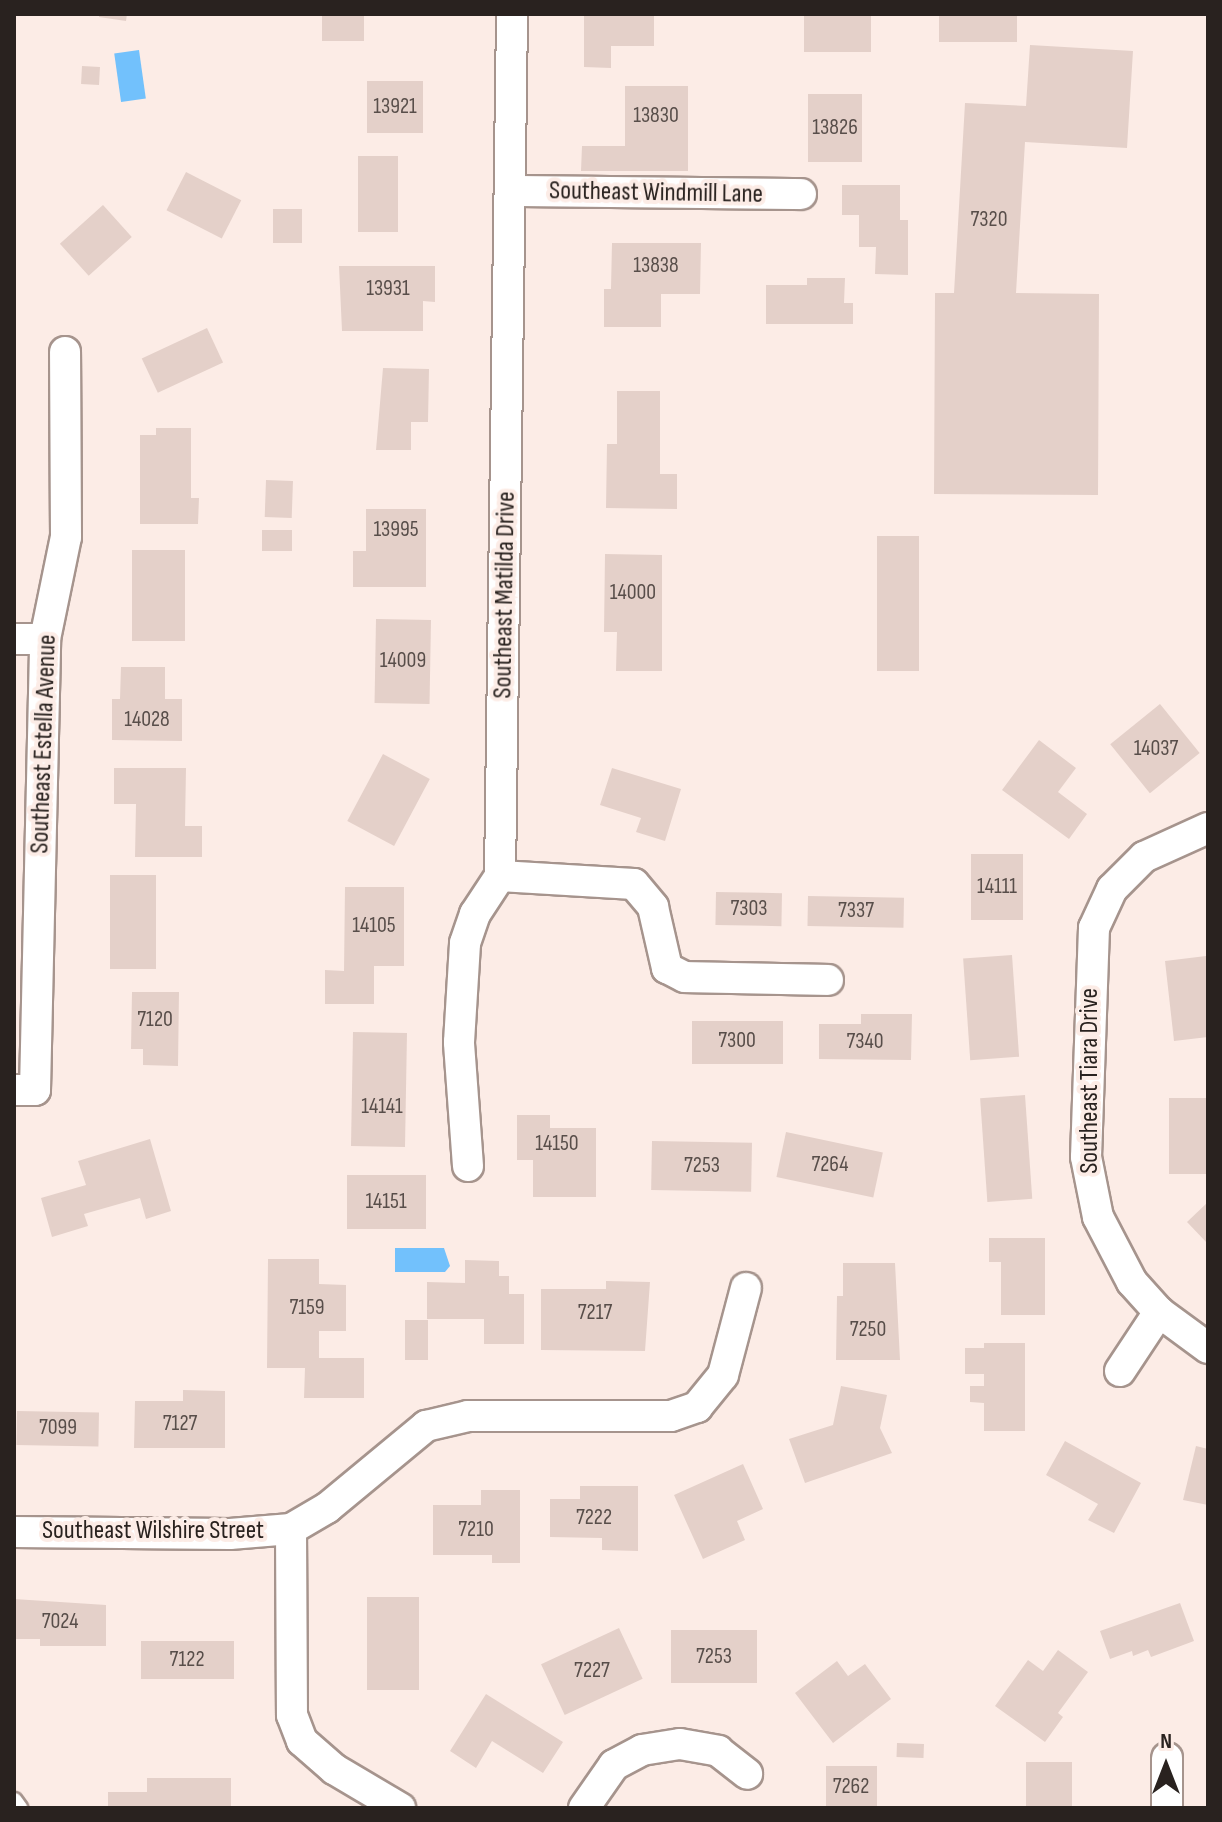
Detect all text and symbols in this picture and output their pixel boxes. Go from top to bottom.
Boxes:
house number: 13921 [373,94,417,120]
house number: 13830 [633,103,679,129]
house number: 13826 [812,115,858,141]
street label: Southeast Windmill Lane [549,176,763,210]
house number: 7320 [971,207,1007,233]
house number: 13838 [633,253,679,279]
house number: 13931 [366,276,410,302]
street label: Southeast Matilda Drive [488,491,522,699]
house number: 13995 [373,517,419,543]
house number: 14000 [610,580,656,606]
street label: Southeast Estella Avenue [25,634,63,854]
house number: 14009 [380,648,426,674]
house number: 14028 [124,707,170,733]
house number: 14037 [1134,736,1178,762]
house number: 14111 [977,874,1017,900]
house number: 7303 [730,896,768,922]
house number: 7337 [838,898,874,924]
house number: 14105 [352,913,396,939]
street label: Southeast Tiara Drive [1074,988,1106,1174]
house number: 7120 [137,1007,173,1033]
house number: 7300 [718,1028,756,1054]
house number: 7340 [846,1029,884,1055]
house number: 14141 [361,1094,403,1120]
house number: 14150 [535,1131,579,1157]
house number: 7264 [811,1152,849,1178]
house number: 7253 [684,1153,720,1179]
house number: 14151 [365,1189,407,1215]
house number: 7159 [289,1295,325,1321]
house number: 7217 [578,1300,612,1326]
house number: 7250 [850,1317,886,1343]
house number: 7127 [163,1411,197,1437]
house number: 7099 [39,1415,77,1441]
house number: 7222 [576,1505,612,1531]
street label: Southeast Wilshire Street [42,1515,264,1547]
house number: 7210 [458,1517,494,1543]
house number: 7024 [42,1609,78,1635]
house number: 7253 [696,1644,732,1670]
house number: 7122 [170,1647,204,1673]
house number: 7227 [574,1658,610,1684]
north arrow [1126,1726,1206,1806]
text: N [1160,1728,1172,1755]
house number: 7262 [833,1774,869,1800]

